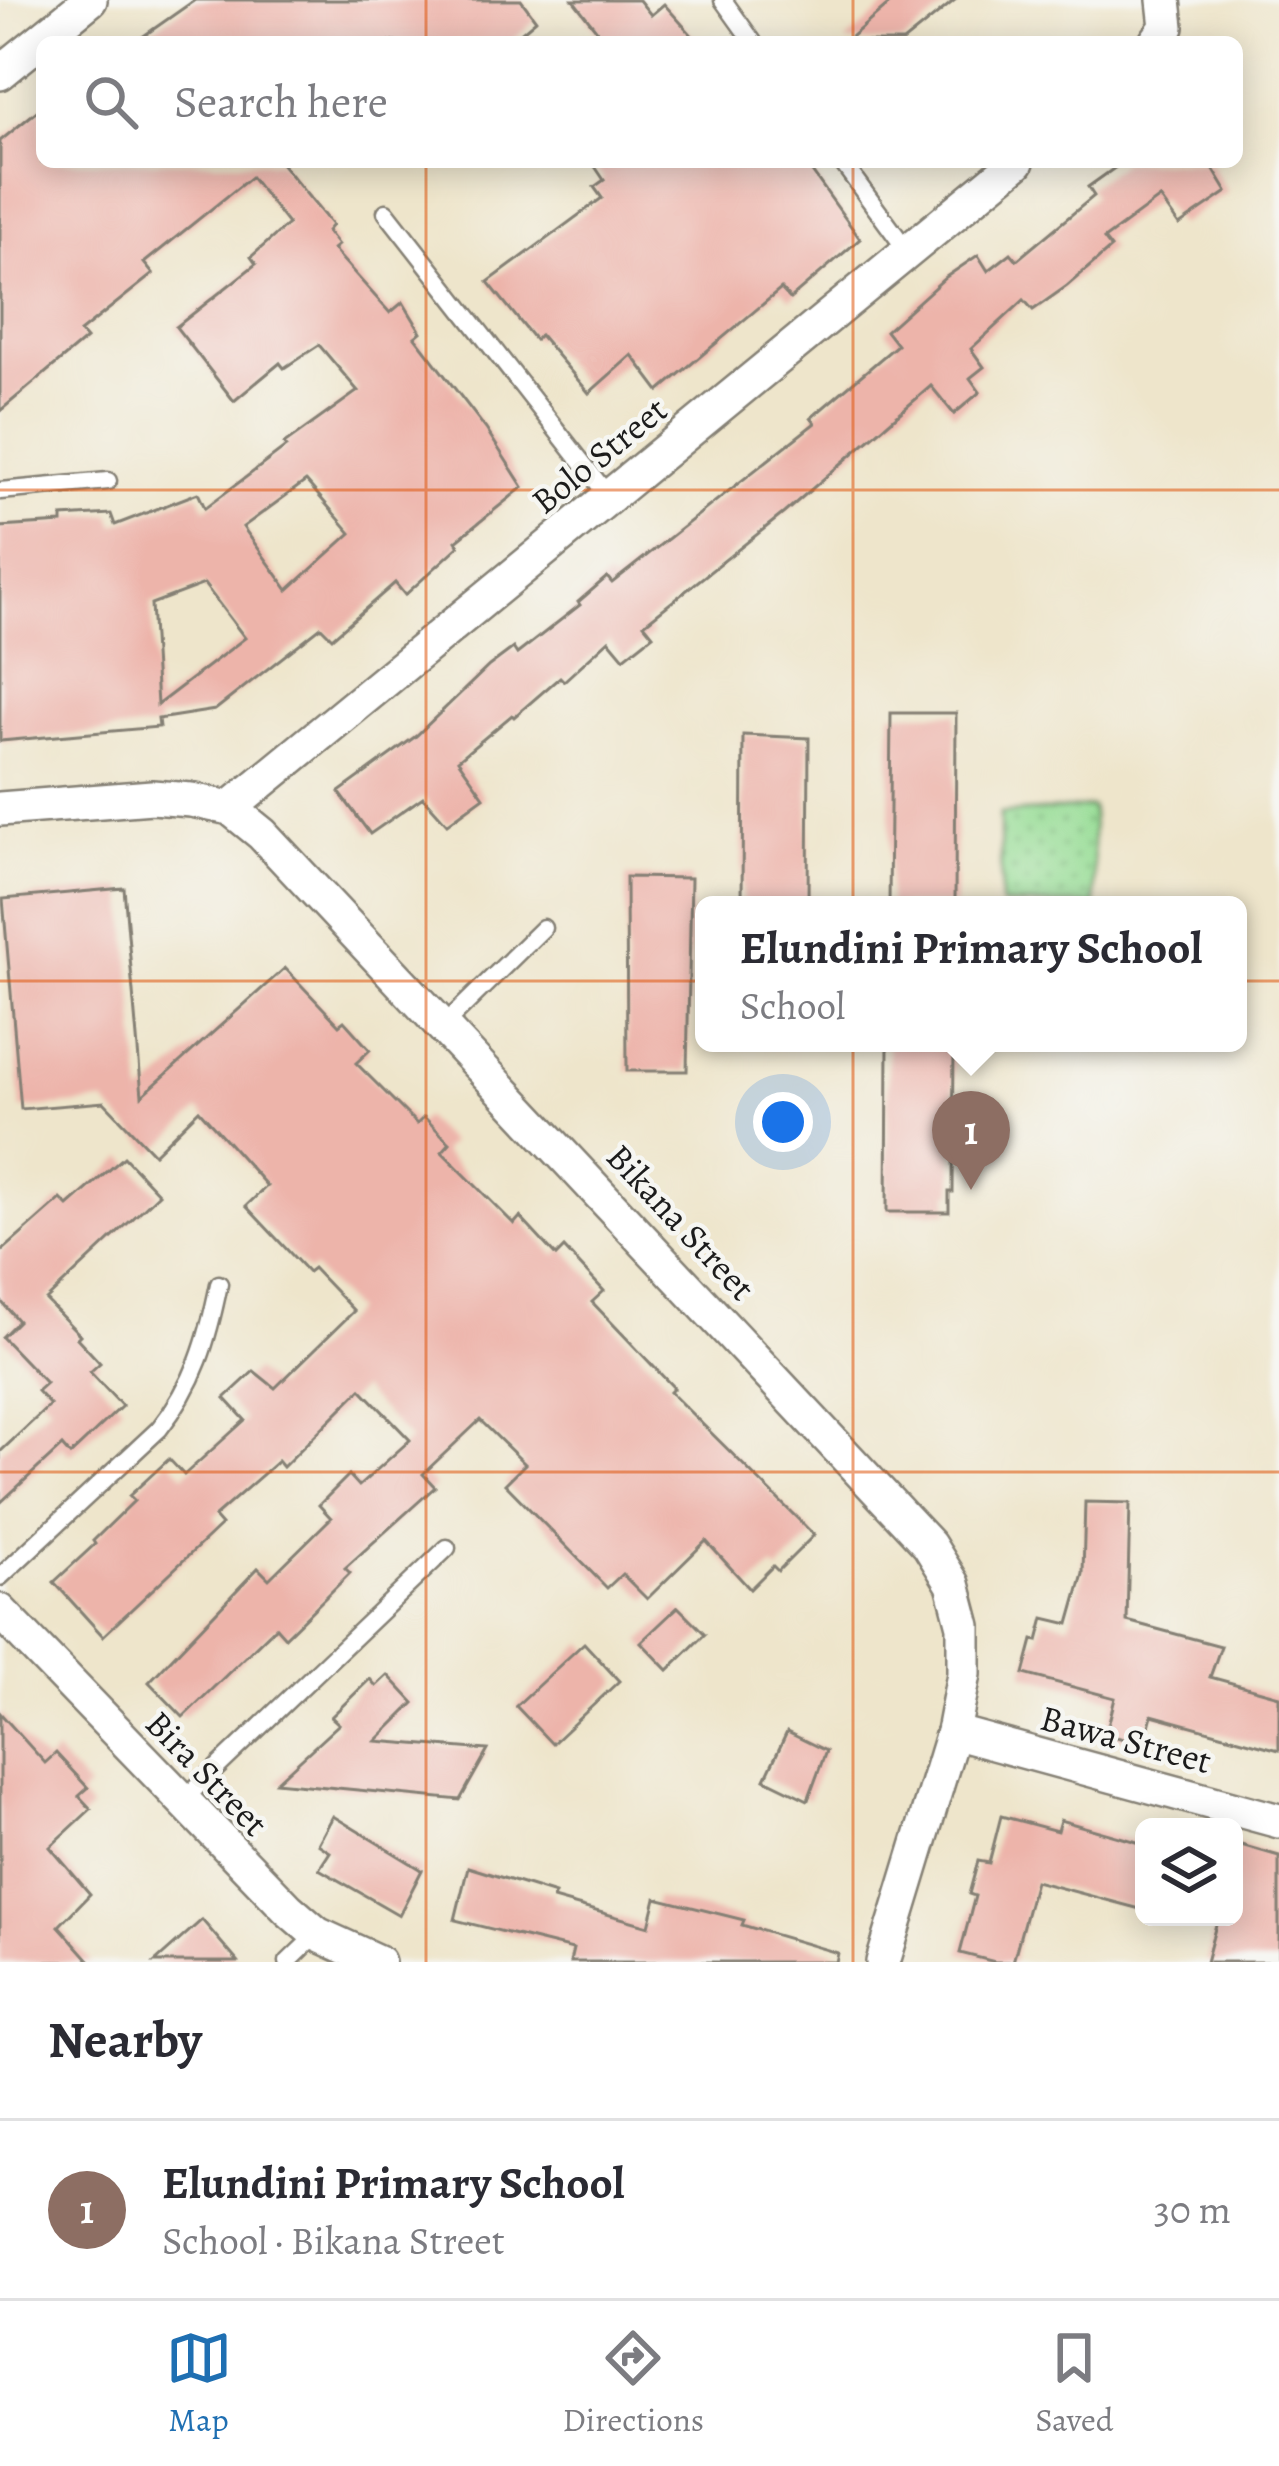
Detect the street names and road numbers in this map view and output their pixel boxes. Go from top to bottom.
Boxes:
street label: Bolo Street [521,385,677,525]
street label: Bikana Street [596,1133,766,1311]
street label: Bawa Street [1035,1693,1217,1785]
street label: Bira Street [135,1699,279,1847]

